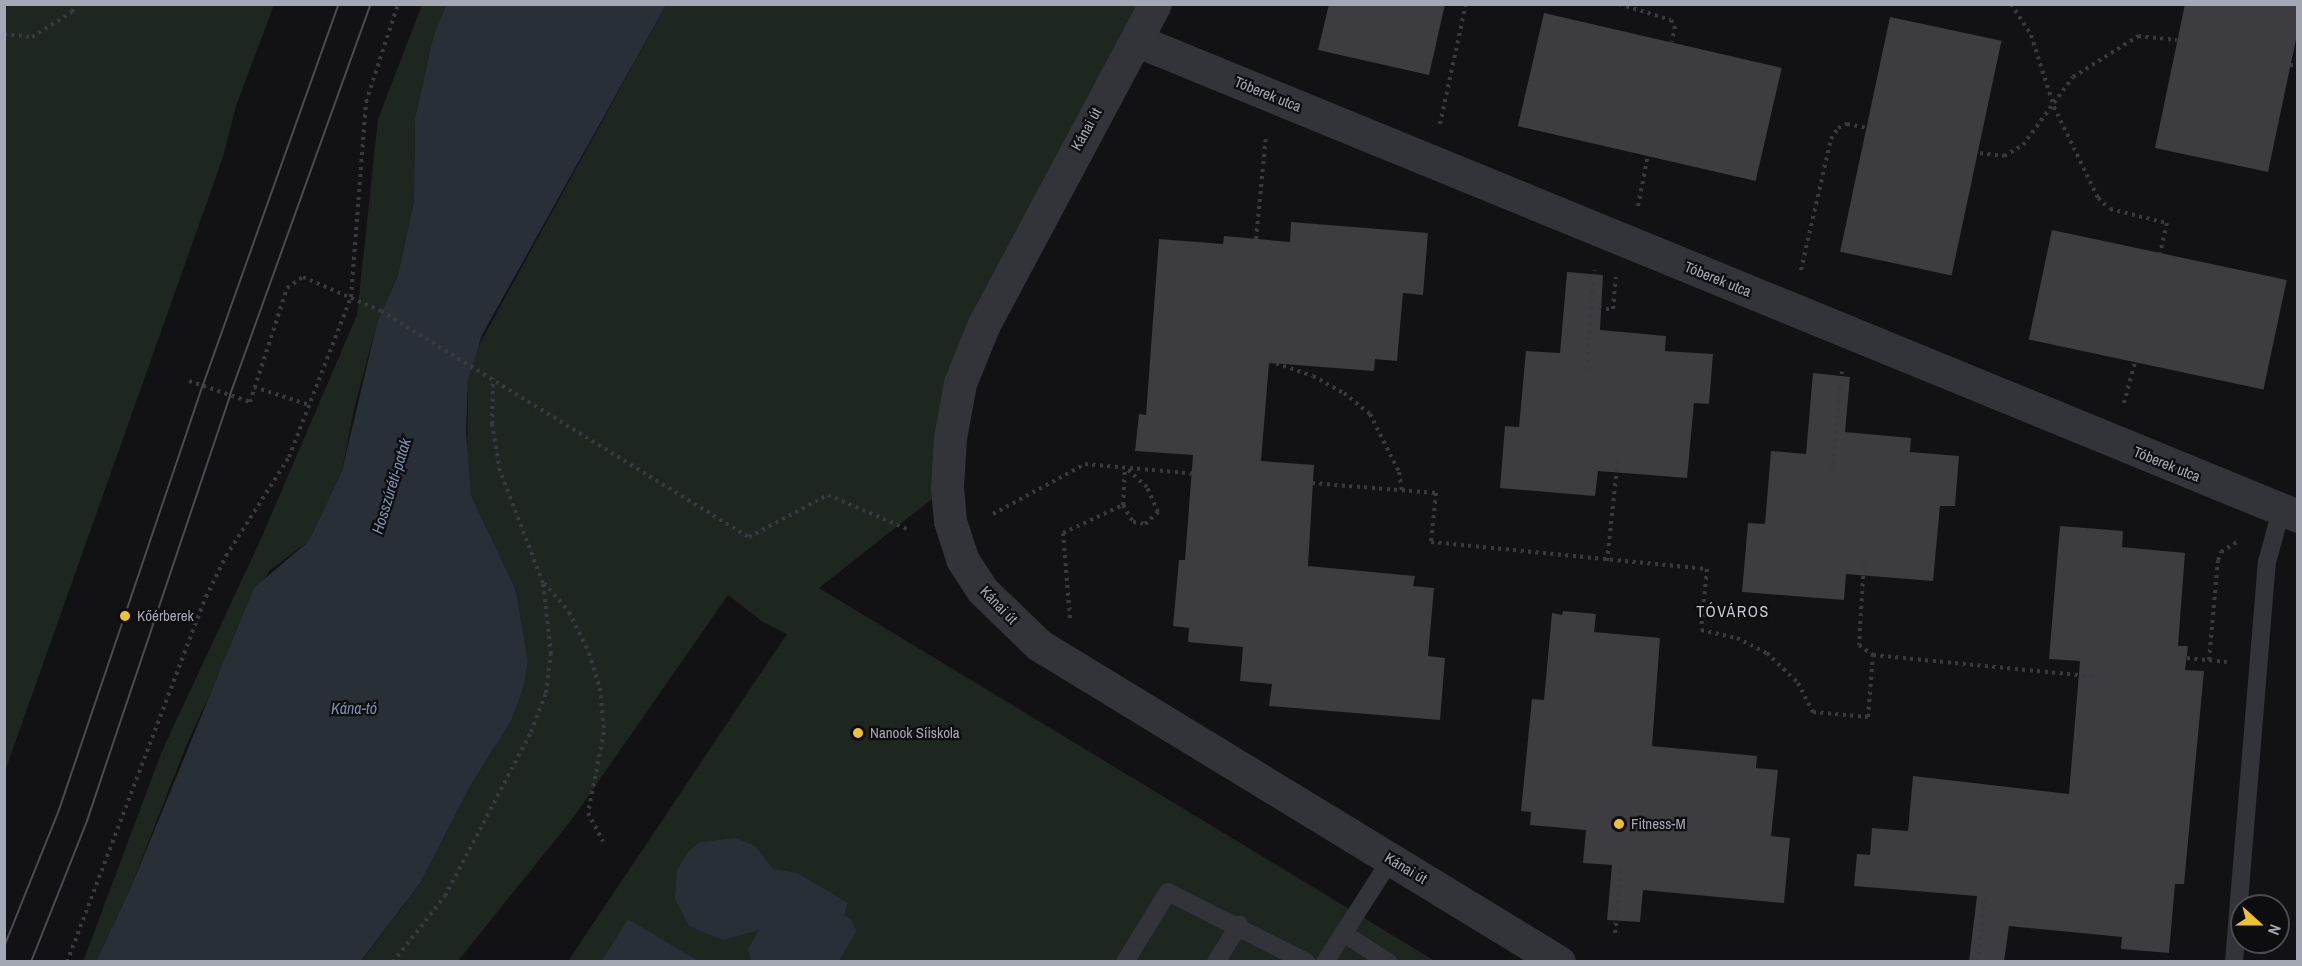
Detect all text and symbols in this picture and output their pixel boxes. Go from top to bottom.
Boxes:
street label: Tóberek utca [1232,72,1304,116]
street label: Kánai út [1067,105,1105,153]
street label: Tóberek utca [1682,257,1754,301]
water label: Hosszúréti-patak [367,436,415,536]
street label: Tóberek utca [2131,442,2203,486]
street label: Kánai út [977,582,1021,628]
district label: TÓVÁROS [1696,601,1770,621]
place label: Kőérberek [137,607,194,625]
marker: Kőérberek [118,609,132,623]
water label: Kána-tó [331,698,377,718]
place label: Nanook Síiskola [870,724,960,742]
marker: Nanook Síiskola [851,726,865,740]
place label: Fitness-M [1631,815,1686,833]
marker: Fitness-M [1612,817,1626,831]
street label: Kánai út [1382,848,1430,888]
north arrow [2230,894,2290,954]
text: N [2263,921,2287,938]

